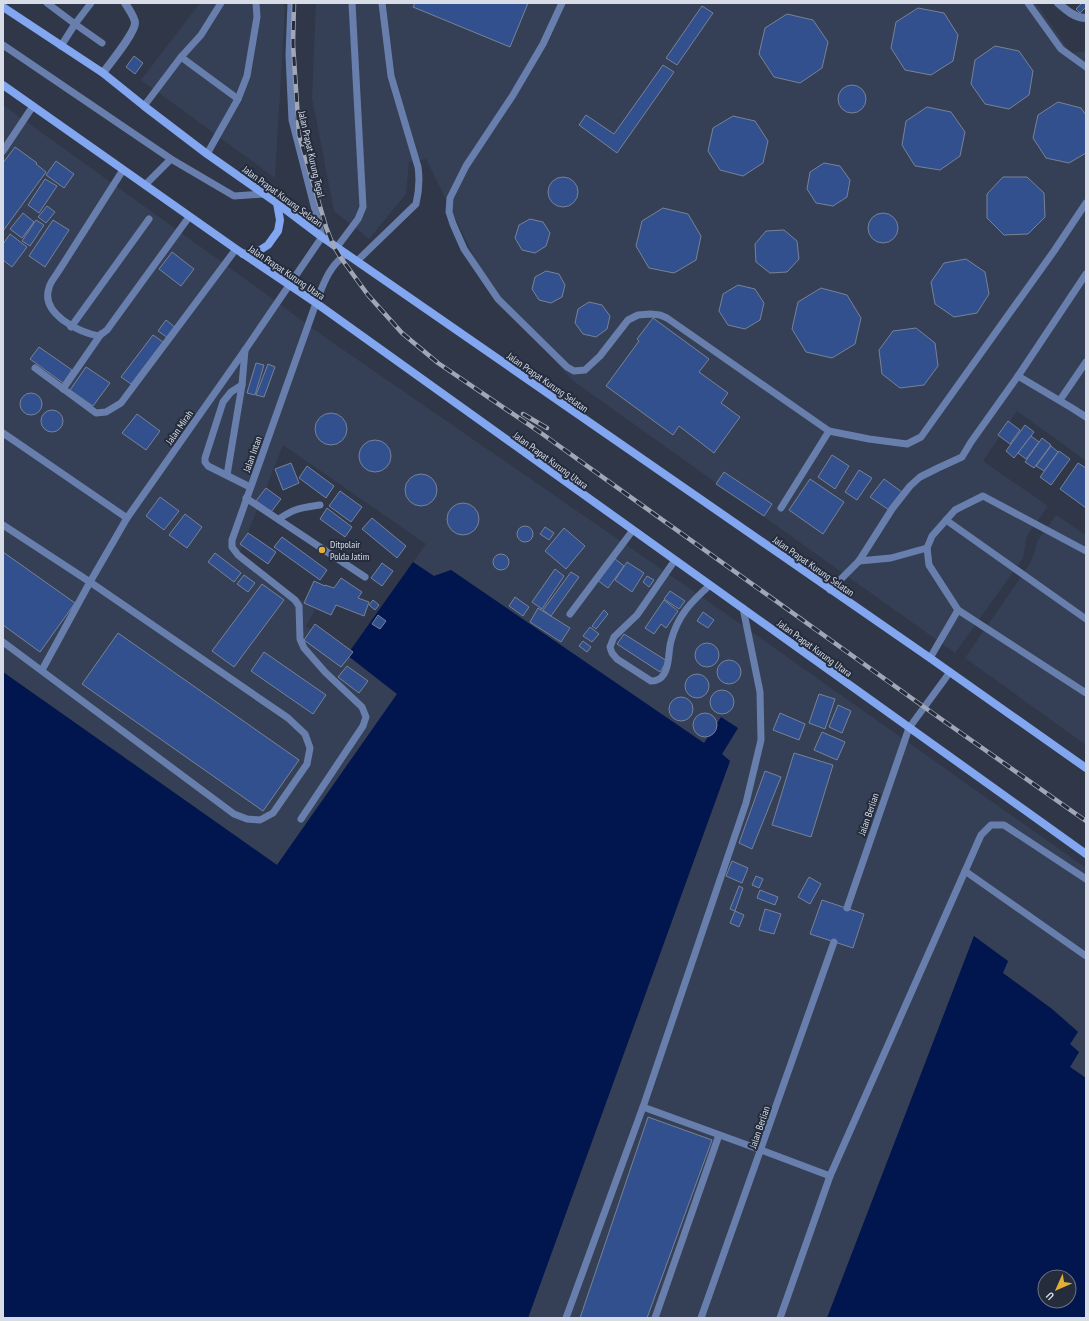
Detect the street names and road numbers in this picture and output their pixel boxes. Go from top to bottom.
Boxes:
street label: Jalan Prapat Kurung Tegal [295,109,328,199]
street label: Jalan Prapat Kurung Selatan [239,162,325,230]
street label: Jalan Prapat Kurung Utara [245,242,327,303]
street label: Jalan Prapat Kurung Selatan [504,349,591,415]
street label: Jalan Mirah [162,408,196,448]
street label: Jalan Prapat Kurung Utara [510,428,591,492]
street label: Jalan Intan [240,435,265,475]
street label: Jalan Prapat Kurung Selatan [770,533,857,599]
street label: Jalan Prapat Kurung Utara [774,616,855,680]
street label: Jalan Berlian [855,791,882,838]
street label: Jalan Berlian [746,1104,773,1151]

